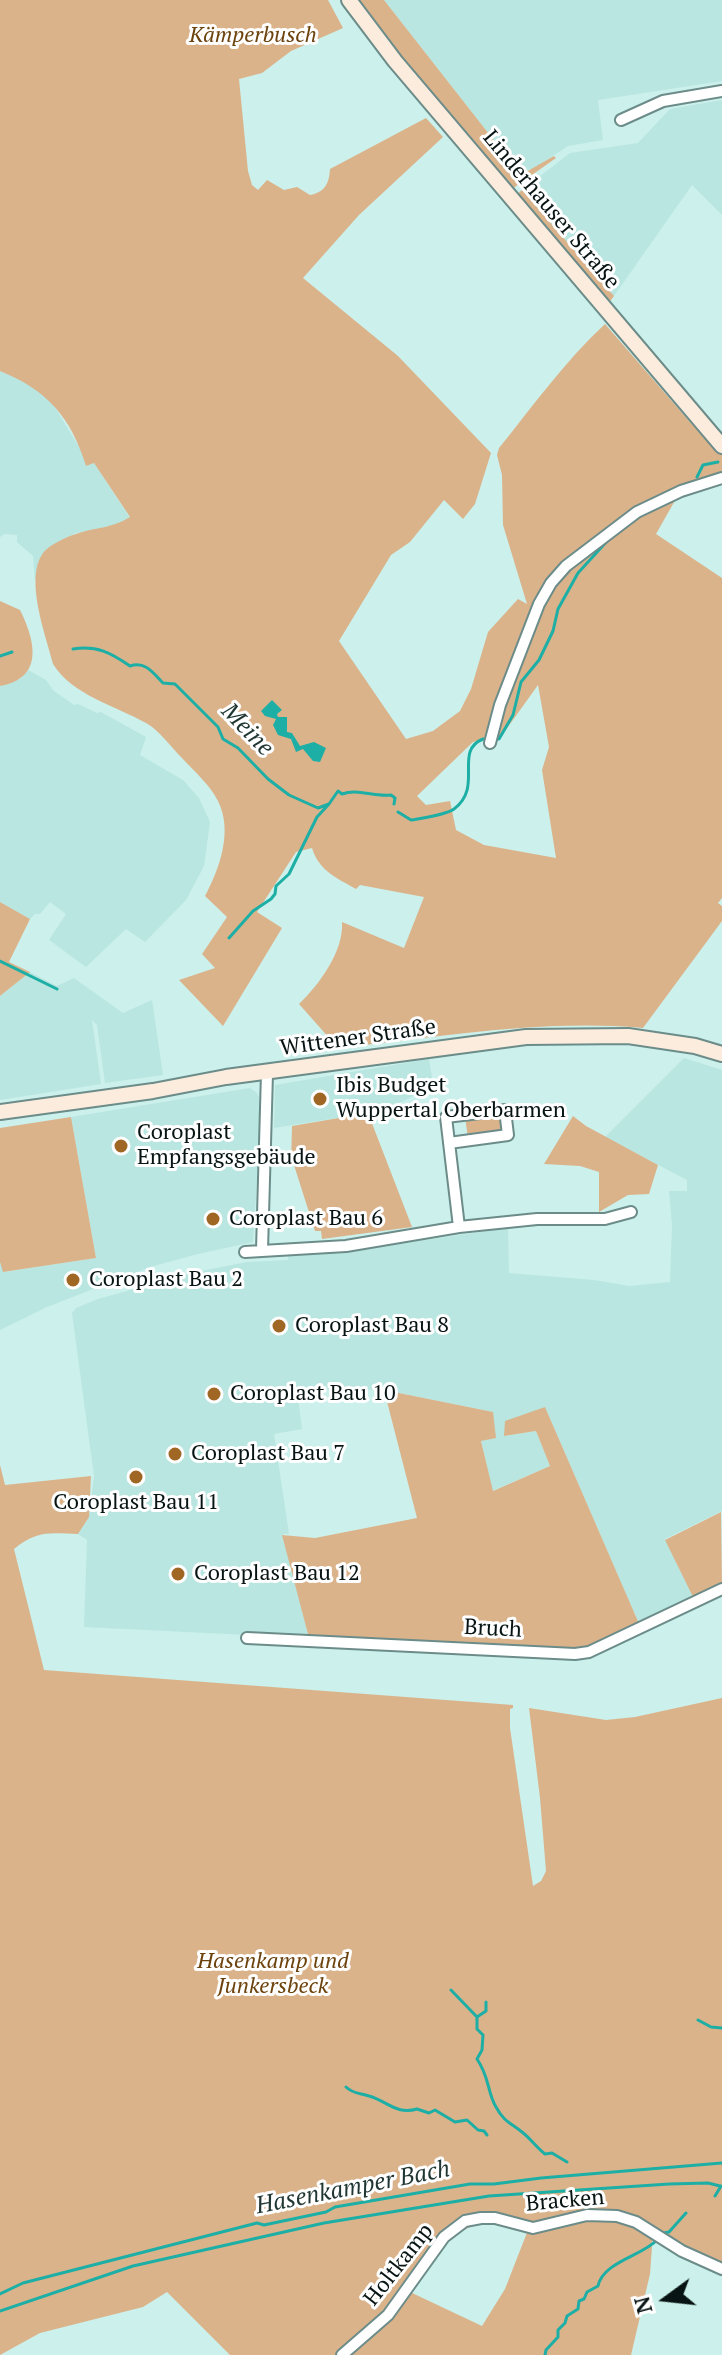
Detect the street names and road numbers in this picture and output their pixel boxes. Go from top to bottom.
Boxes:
street label: Linderhauser Straße [477,125,625,295]
street label: Wittener Straße [278,1014,438,1062]
street label: Bruch [463,1614,523,1644]
street label: Bracken [525,2184,605,2218]
street label: Holtkamp [359,2219,439,2311]

